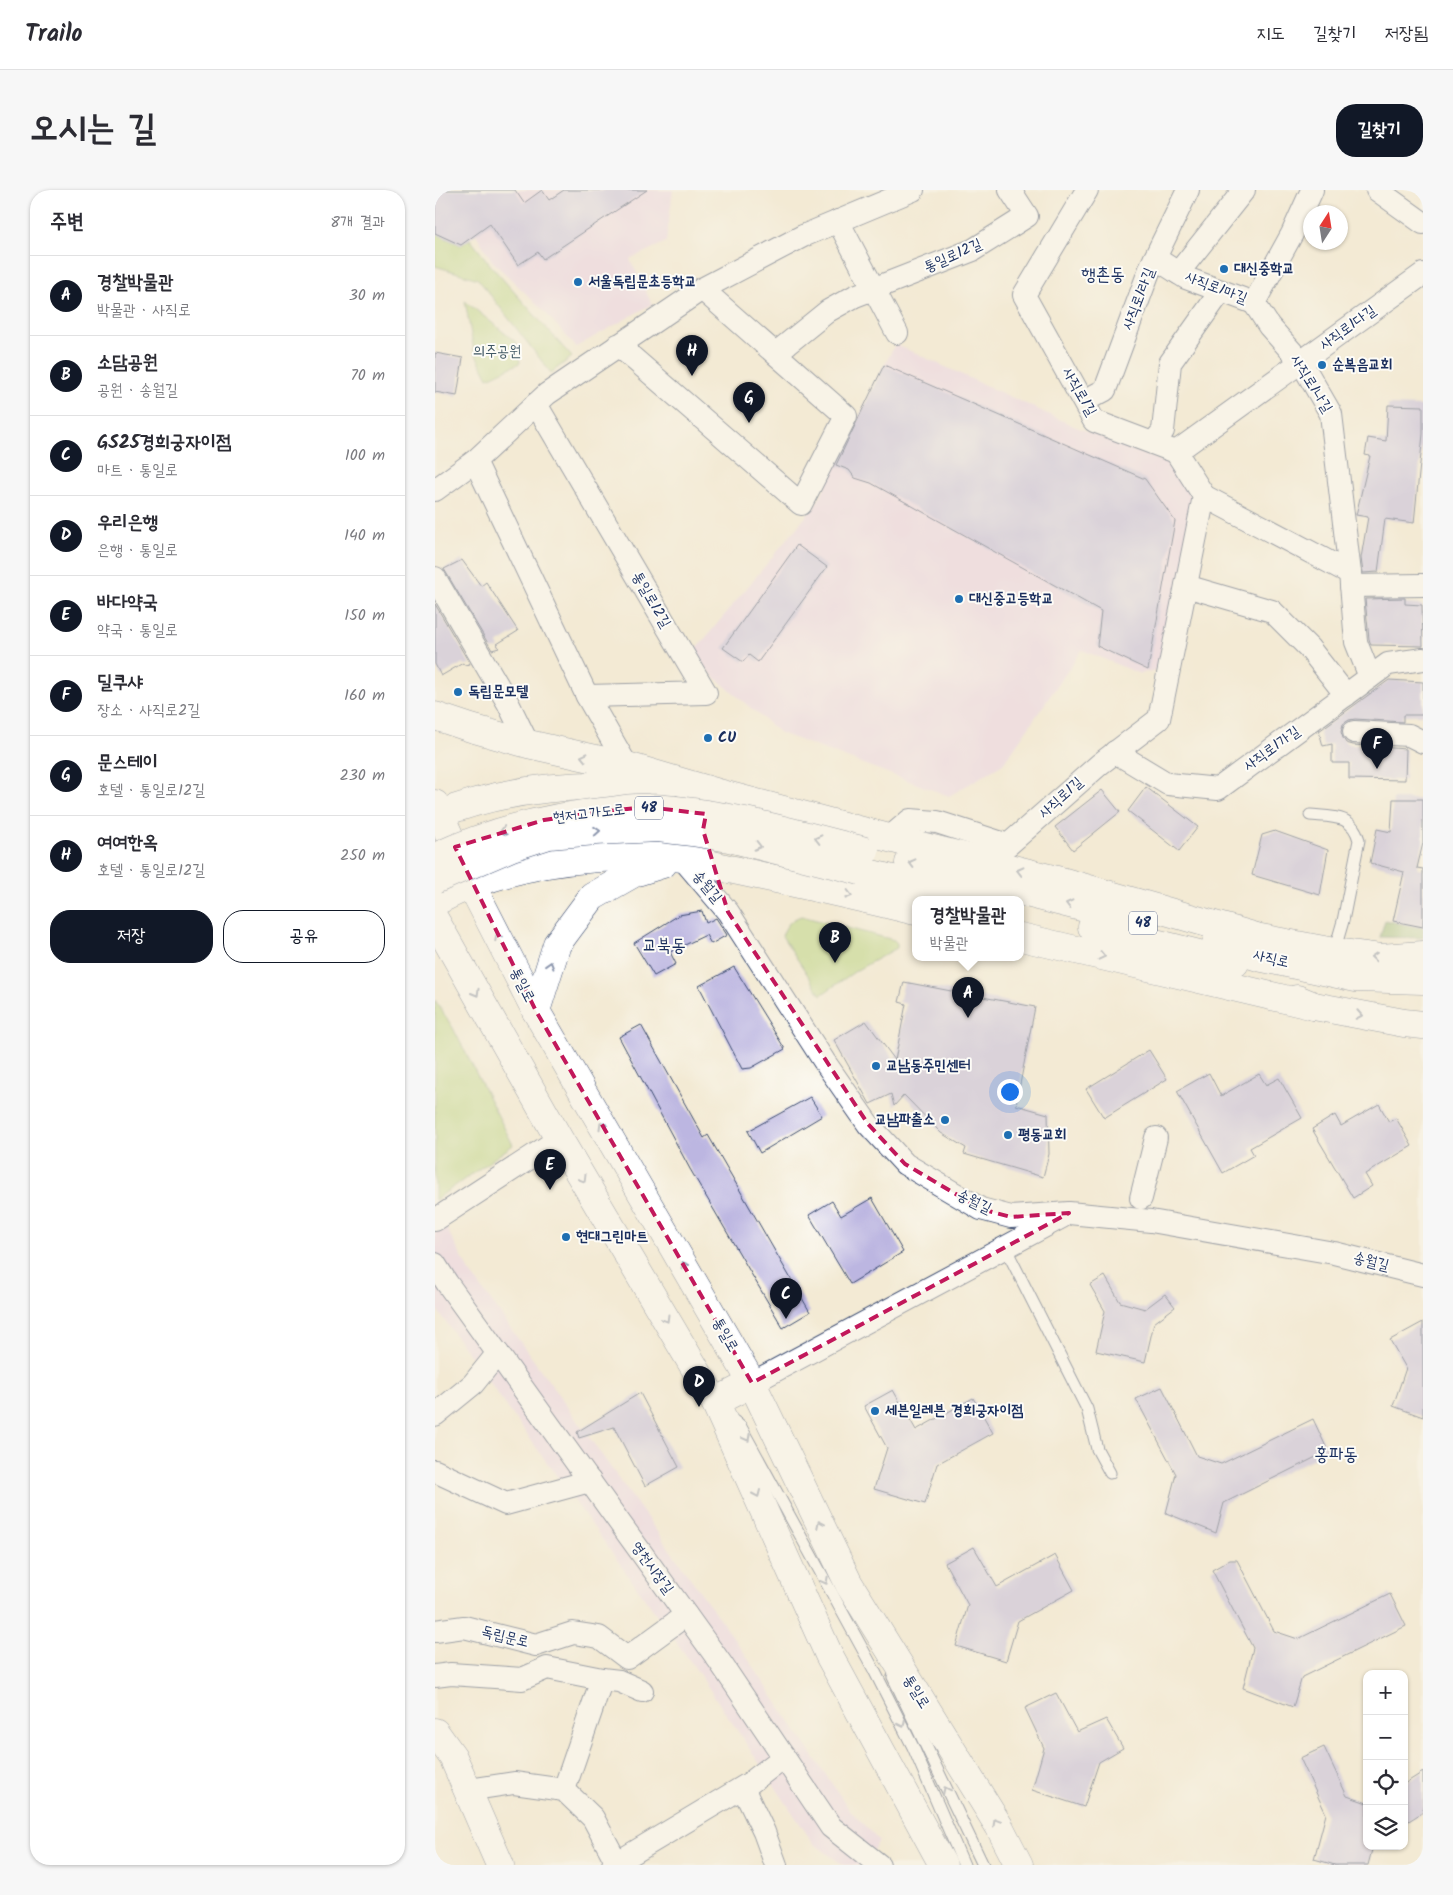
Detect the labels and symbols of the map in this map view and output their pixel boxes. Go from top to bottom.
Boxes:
north arrow [1303,205,1348,250]
street label: 통일로12길 [920,232,986,280]
place label: 대신중학교 [1234,257,1294,281]
district label: 행촌동 [1081,261,1125,290]
marker: 대신중학교 [1218,263,1230,275]
street label: 사직로1라길 [1116,264,1162,334]
street label: 사직로1마길 [1181,265,1251,311]
place label: 서울독립문초등학교 [588,270,697,294]
marker: 서울독립문초등학교 [572,276,584,288]
street label: 사직로1다길 [1315,299,1381,357]
pin: H [676,335,708,376]
park label: 의주공원 [473,340,521,364]
street label: 사직로1나길 [1284,350,1338,418]
place label: 순복음교회 [1332,353,1392,377]
marker: 순복음교회 [1316,359,1328,371]
street label: 사직로1길 [1055,363,1103,421]
pin: G [733,382,765,423]
street label: 통일로12길 [625,567,677,633]
place label: 대신중고등학교 [969,587,1054,611]
marker: 대신중고등학교 [953,593,965,605]
place label: 독립문모텔 [468,680,528,704]
marker: 독립문모텔 [452,686,464,698]
street label: 사직로1가길 [1239,720,1305,778]
place label: CU [718,726,736,750]
pin: F [1361,728,1393,769]
marker: CU [702,732,714,744]
one-way arrow [579,752,588,763]
street label: 사직로1길 [1033,771,1089,825]
road number: 48 [635,796,663,820]
street label: 현저고가도로 [552,798,626,830]
one-way arrow [499,825,508,835]
one-way arrow [594,825,602,836]
one-way arrow [814,834,822,844]
one-way arrow [754,840,762,850]
one-way arrow [907,858,916,869]
street label: 송월길 [686,865,728,909]
one-way arrow [1016,866,1025,877]
one-way arrow [845,889,854,900]
one-way arrow [1065,899,1073,909]
road number: 48 [1129,911,1157,934]
pin: B [819,922,851,963]
district label: 교북동 [642,932,686,961]
one-way arrow [494,933,504,942]
street label: 사직로 [1251,943,1291,975]
one-way arrow [1097,950,1106,961]
one-way arrow [1370,952,1378,963]
one-way arrow [545,961,555,970]
street label: 통일로 [503,963,541,1007]
pin: A [952,977,984,1018]
one-way arrow [470,987,480,996]
one-way arrow [1355,1009,1364,1019]
place label: 교남동주민센터 [886,1054,971,1078]
marker: 교남동주민센터 [870,1060,882,1072]
your location [997,1079,1023,1105]
place label: 교남파출소 [875,1108,935,1132]
marker: 교남파출소 [939,1114,951,1126]
one-way arrow [598,1121,608,1130]
place label: 평동교회 [1018,1123,1066,1147]
marker: 평동교회 [1002,1129,1014,1141]
pin: E [534,1149,566,1190]
one-way arrow [577,1173,587,1182]
street label: 송월길 [952,1183,996,1221]
place label: 현대그린마트 [576,1225,648,1249]
marker: 현대그린마트 [560,1231,572,1243]
street label: 송월길 [1351,1246,1391,1278]
one-way arrow [680,1261,690,1270]
pin: C [770,1278,802,1319]
one-way arrow [659,1313,669,1322]
street label: 통일로 [706,1313,744,1357]
pin: D [683,1366,715,1407]
place label: 세븐일레븐 경희궁자이점 [885,1399,1024,1423]
marker: 세븐일레븐 경희궁자이점 [869,1405,881,1417]
one-way arrow [741,1433,751,1442]
district label: 홍파동 [1314,1441,1358,1470]
one-way arrow [750,1489,761,1498]
one-way arrow [816,1520,826,1529]
street label: 영천시장길 [625,1537,679,1599]
one-way arrow [819,1576,829,1585]
street label: 독립문로 [479,1620,531,1654]
street label: 통일로 [896,1670,936,1714]
one-way arrow [896,1719,906,1728]
one-way arrow [941,1786,952,1795]
one-way arrow [993,1818,1003,1827]

